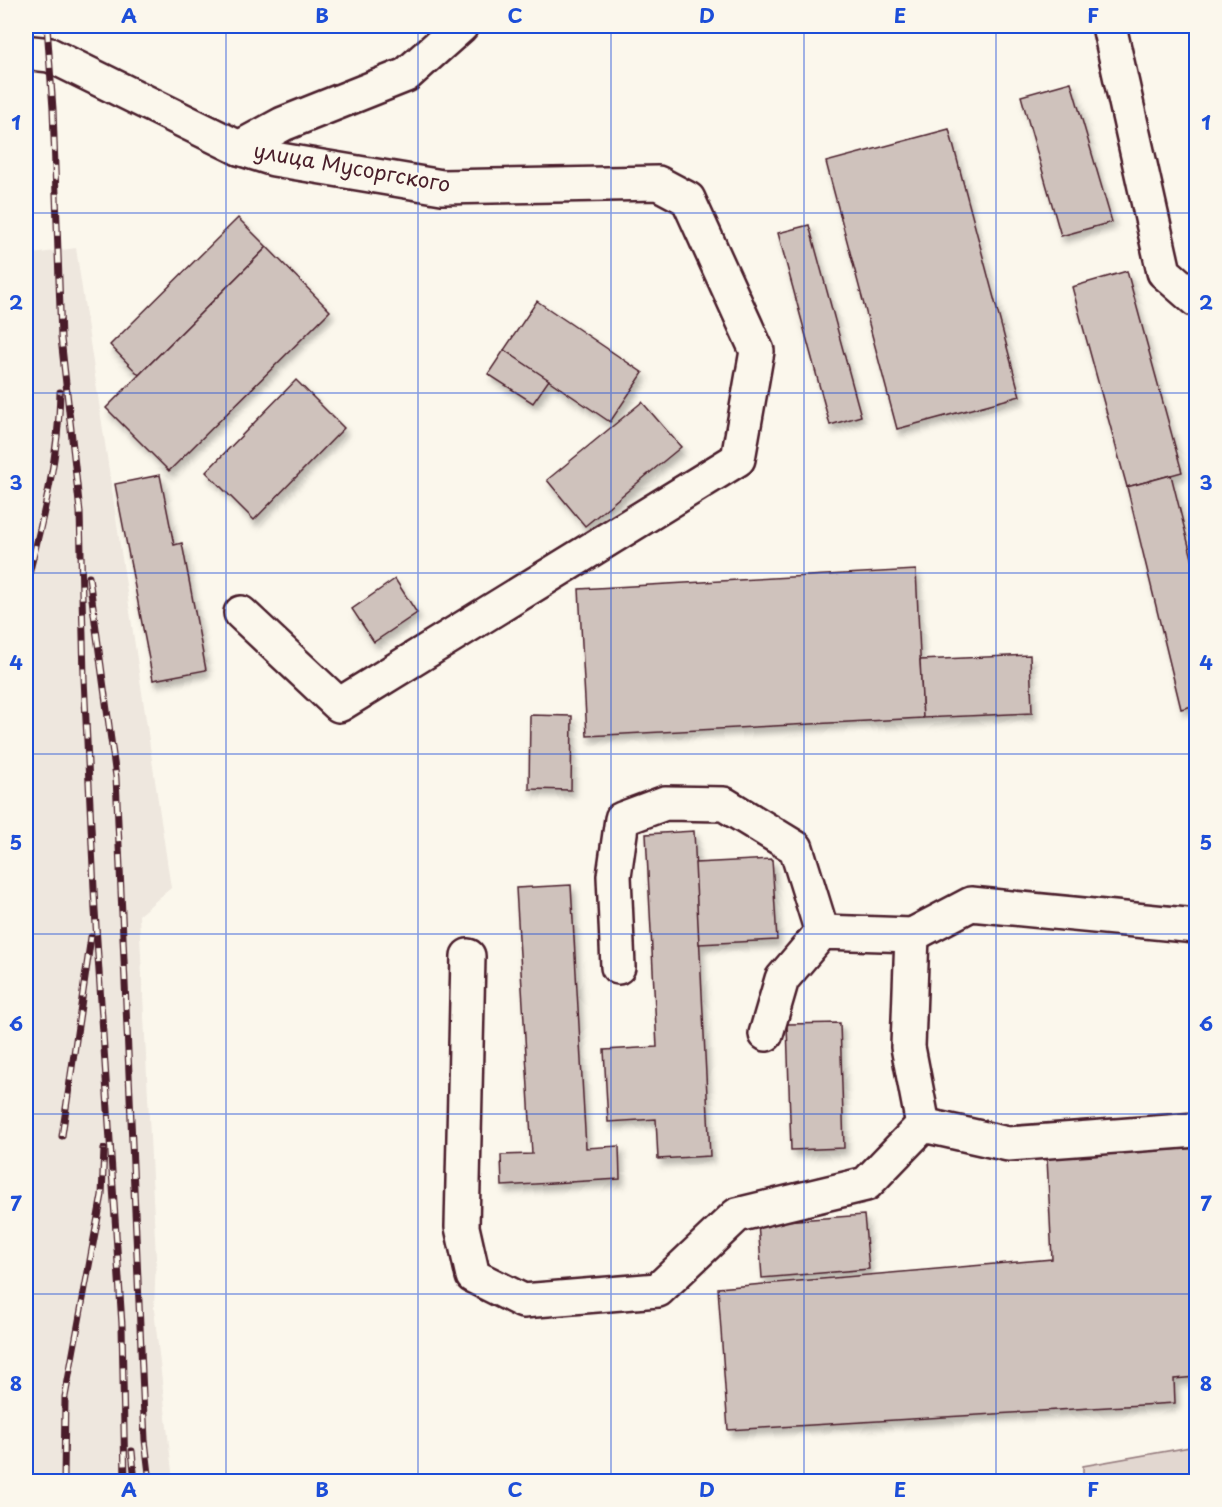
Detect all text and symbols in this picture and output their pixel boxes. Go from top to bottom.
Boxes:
text: A [121,0,137,30]
text: B [315,0,329,30]
text: C [507,0,523,30]
text: D [699,0,715,30]
text: E [894,0,906,30]
text: F [1087,0,1099,30]
text: 1 [11,107,21,137]
text: 1 [1201,107,1211,137]
street label: улица Мусоргского [251,133,453,199]
text: 2 [9,287,23,317]
text: 2 [1199,287,1213,317]
text: 3 [9,467,23,497]
text: 3 [1199,467,1213,497]
text: 4 [9,647,23,677]
text: 4 [1199,647,1213,677]
text: 5 [10,827,22,857]
text: 5 [1200,827,1212,857]
text: 6 [9,1008,23,1038]
text: 6 [1199,1008,1213,1038]
text: 7 [10,1188,22,1218]
text: 7 [1200,1188,1212,1218]
text: 8 [10,1368,22,1398]
text: 8 [1200,1368,1212,1398]
text: A [121,1474,137,1504]
text: B [315,1474,329,1504]
text: C [507,1474,523,1504]
text: D [699,1474,715,1504]
text: E [894,1474,906,1504]
text: F [1087,1474,1099,1504]

